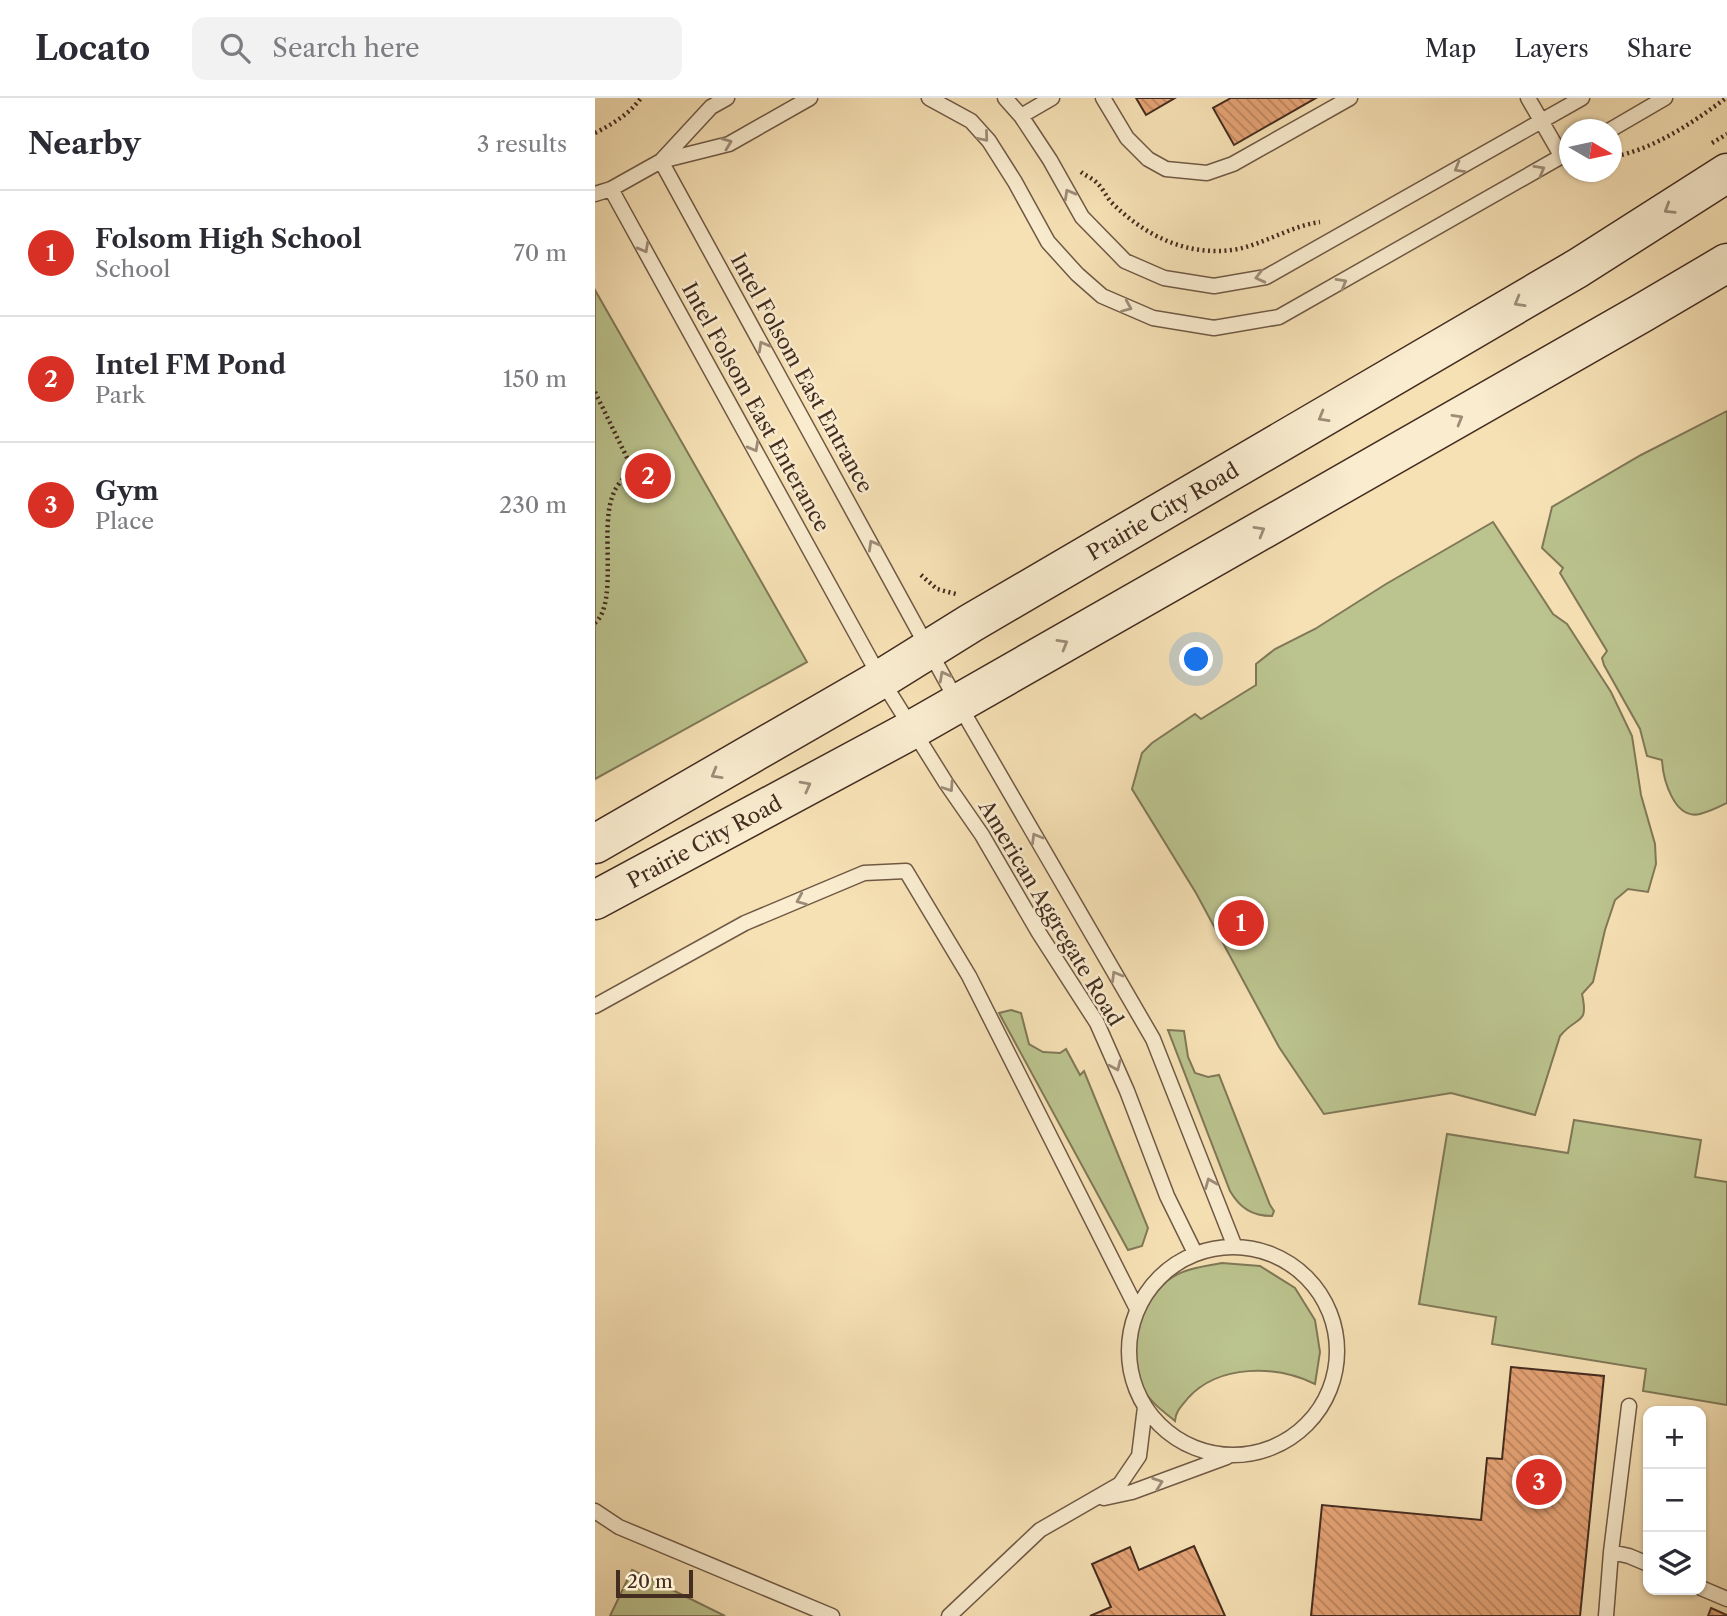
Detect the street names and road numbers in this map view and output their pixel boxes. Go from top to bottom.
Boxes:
street label: Intel Folsom East Entrance [726,249,878,497]
street label: Intel Folsom East Enterance [677,278,835,536]
street label: Prairie City Road [1082,457,1243,565]
street label: Prairie City Road [623,790,786,893]
street label: American Aggregate Road [973,795,1128,1031]

